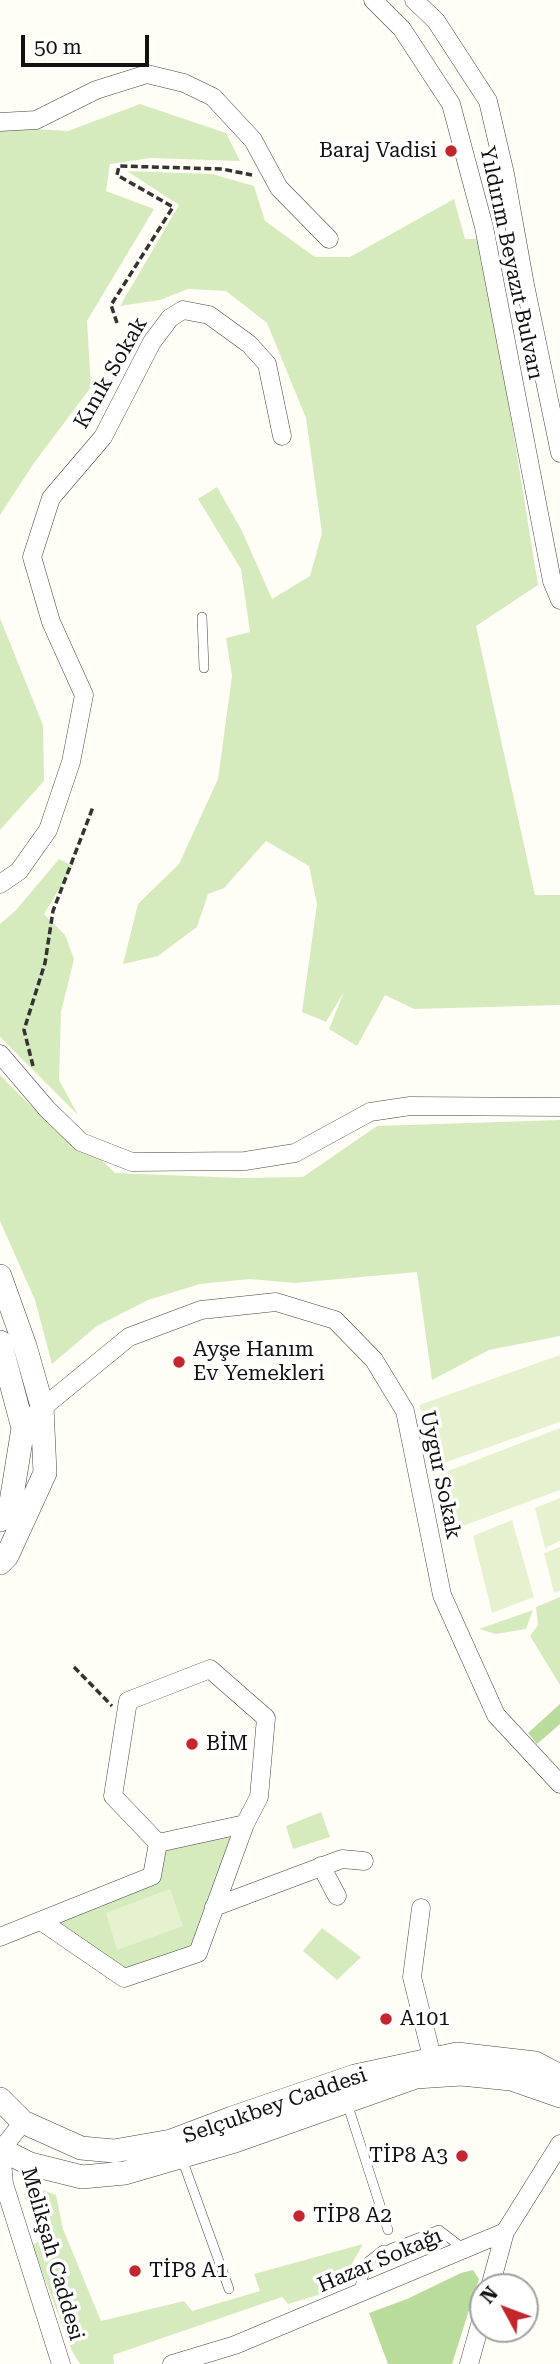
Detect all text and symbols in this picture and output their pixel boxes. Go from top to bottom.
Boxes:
scale bar [24,21,152,65]
text: 50 m [34,35,82,59]
place label: Baraj Vadisi [319,138,437,164]
marker: Baraj Vadisi [443,143,459,159]
street label: Yıldırım Beyazıt Bulvarı [474,144,548,382]
street label: Kınık Sokak [69,313,153,433]
place label: Ayşe Hanım Ev Yemekleri [193,1337,325,1387]
marker: Ayşe Hanım Ev Yemekleri [171,1354,187,1370]
street label: Uygur Sokak [414,1408,466,1542]
place label: BİM [206,1731,248,1757]
marker: BİM [184,1736,200,1752]
place label: A101 [400,2006,450,2032]
marker: A101 [378,2011,394,2027]
street label: Selçukbey Caddesi [180,2063,370,2149]
place label: TİP8 A3 [369,2143,448,2169]
marker: TİP8 A3 [454,2148,470,2164]
street label: Melikşah Caddesi [15,2165,89,2343]
place label: TİP8 A2 [313,2203,392,2229]
marker: TİP8 A2 [291,2208,307,2224]
street label: Hazar Sokağı [314,2223,446,2299]
place label: TİP8 A1 [149,2258,228,2284]
marker: TİP8 A1 [127,2263,143,2279]
north arrow [469,2273,539,2343]
text: N [476,2282,503,2308]

